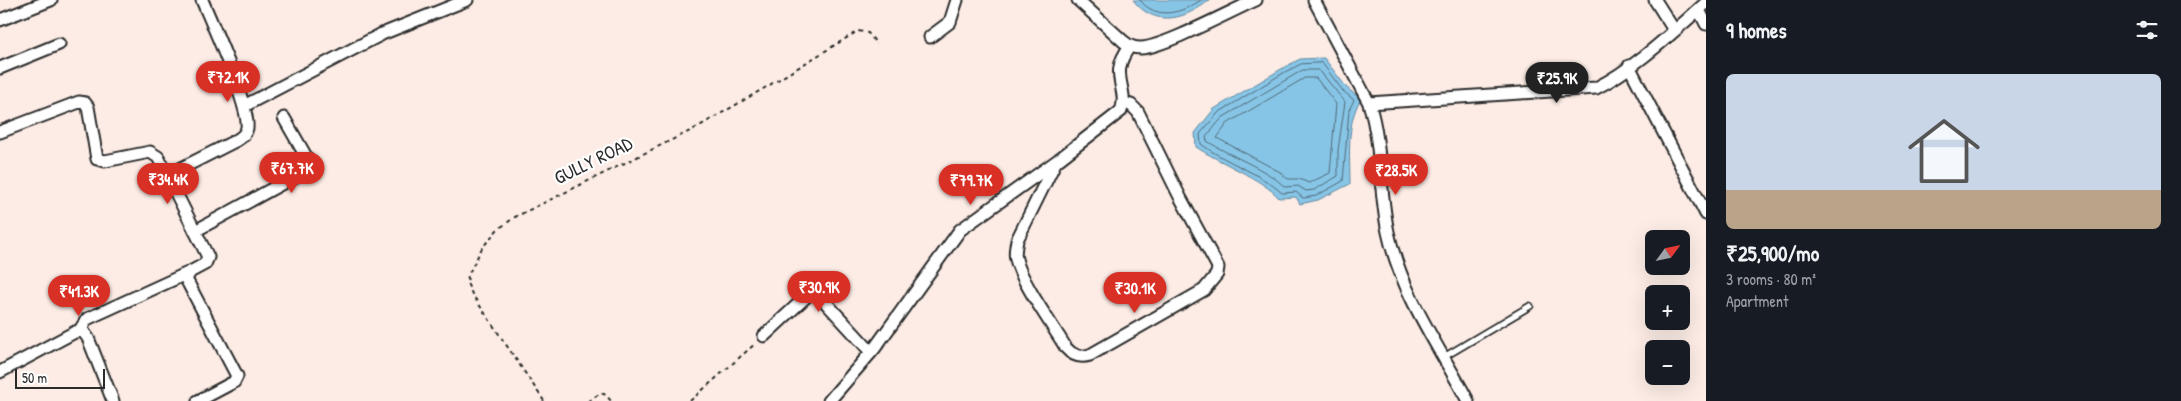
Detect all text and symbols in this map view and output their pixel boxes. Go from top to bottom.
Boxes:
text: 9 homes [1726,16,1787,45]
icon: filters [2133,16,2161,44]
pin: ₹72.1K [187,61,269,103]
pin: ₹25.9K [1516,62,1598,104]
text: ₹72.1K [207,66,249,88]
text: ₹25.9K [1536,67,1578,89]
icon: home [1899,106,1989,196]
street label: GULLY ROAD [550,130,636,190]
pin: ₹67.7K [251,152,333,194]
pin: ₹28.5K [1355,154,1437,196]
text: ₹67.7K [270,157,314,179]
text: ₹28.5K [1375,159,1417,181]
pin: ₹34.4K [127,162,209,205]
pin: ₹79.7K [930,164,1012,206]
text: ₹34.4K [148,168,188,190]
text: ₹79.7K [950,169,992,191]
north arrow [1645,230,1690,275]
map controls [1645,230,1690,385]
text: ₹25,900/mo [1726,239,1819,268]
text: 3 rooms · 80 m² [1726,268,1816,290]
pin: ₹30.9K [778,270,860,313]
pin: ₹30.1K [1094,272,1176,314]
pin: ₹41.3K [38,274,120,317]
text: ₹30.9K [798,276,840,298]
text: ₹30.1K [1114,277,1156,299]
text: ₹41.3K [59,280,99,302]
button: + [1645,285,1690,330]
text: Apartment [1726,290,1789,312]
button: − [1645,340,1690,385]
scale bar [15,366,105,389]
text: 50 m [22,368,47,387]

